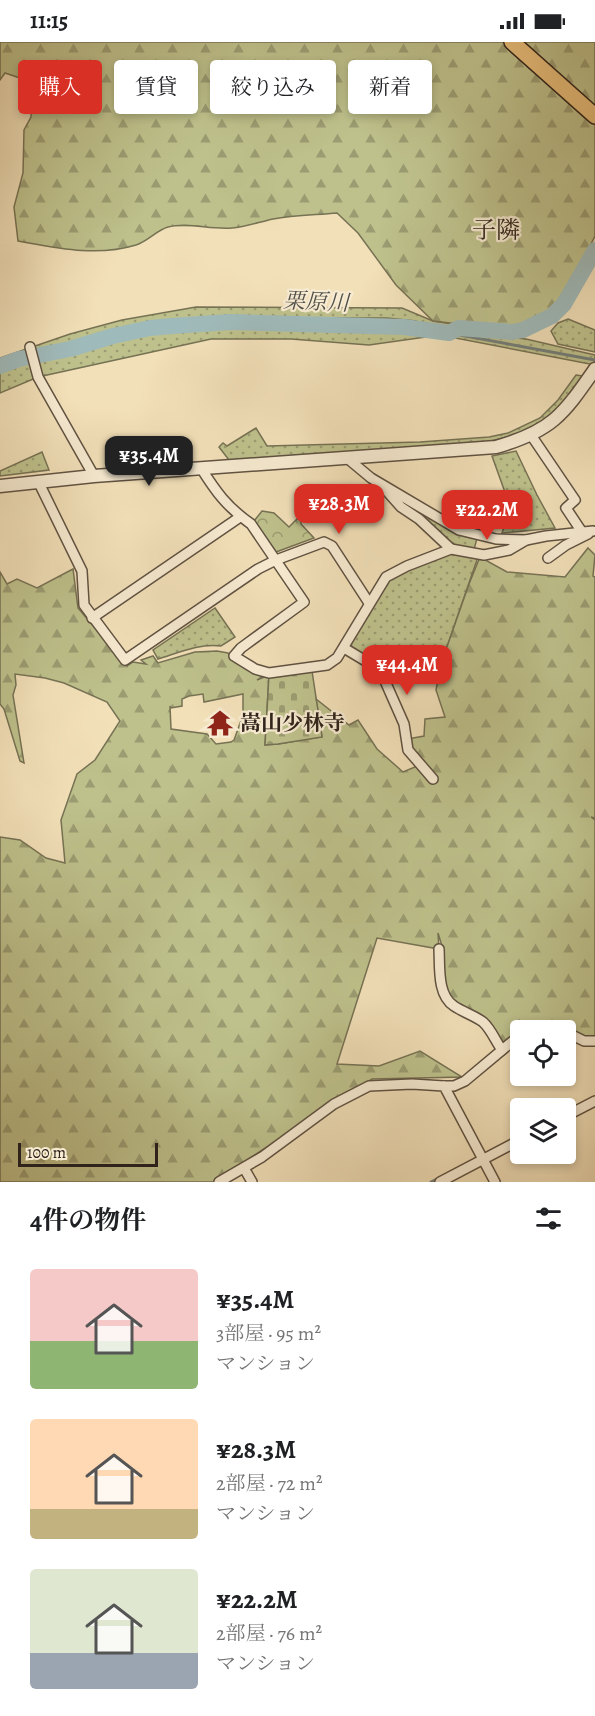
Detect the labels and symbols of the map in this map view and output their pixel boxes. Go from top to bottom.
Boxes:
district label: 子隣 [472,214,520,246]
water label: 栗原川 [282,286,351,318]
pin: ¥35.4M [100,436,198,487]
pin: ¥28.3M [290,484,388,535]
pin: ¥22.2M [438,490,536,541]
pin: ¥44.4M [358,645,456,696]
temple icon: 嵩山少林寺 [205,708,235,738]
place label: 嵩山少林寺 [240,709,345,737]
scale bar [18,1140,158,1168]

